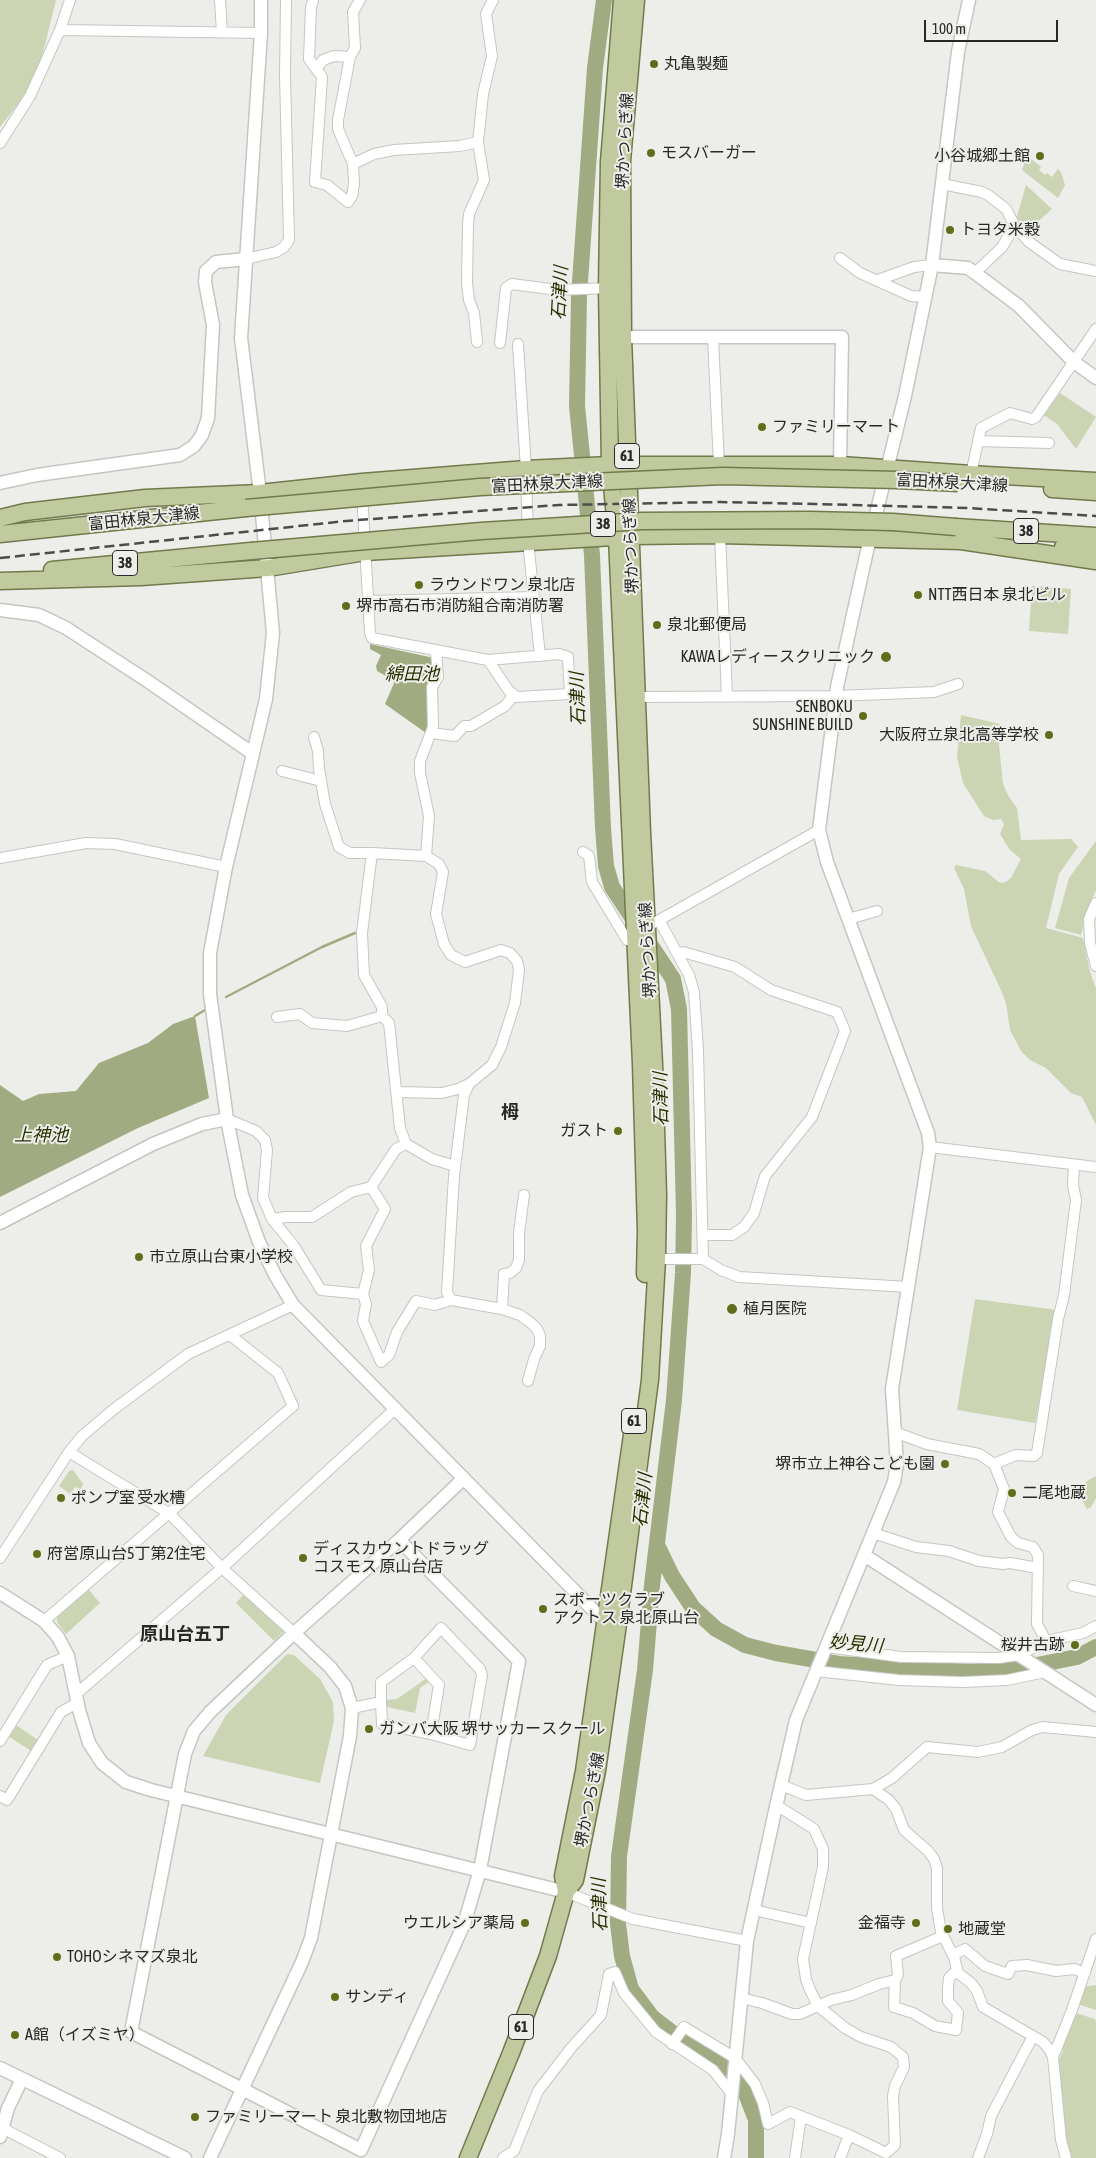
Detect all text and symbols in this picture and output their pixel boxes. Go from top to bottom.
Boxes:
scale bar [926,10,1060,42]
text: 100 m [932,20,966,37]
place label: 丸亀製麺 [664,54,728,74]
marker: 丸亀製麺 [648,58,660,70]
street label: 堺かつらぎ線 [613,93,637,189]
place label: モスバーガー [661,143,757,163]
place label: 小谷城郷土館 [934,146,1030,166]
marker: モスバーガー [645,147,657,159]
marker: 小谷城郷土館 [1034,150,1046,162]
place label: トヨタ米穀 [960,220,1040,240]
marker: トヨタ米穀 [944,224,956,236]
water label: 石津川 [548,265,572,321]
place label: ファミリーマート [772,417,900,437]
marker: ファミリーマート [756,421,768,433]
road number: 61 [614,444,640,468]
street label: 富田林泉大津線 [896,470,1008,496]
street label: 富田林泉大津線 [491,471,603,497]
street label: 堺かつらぎ線 [620,498,642,594]
street label: 富田林泉大津線 [87,504,201,534]
road number: 38 [590,512,616,536]
road number: 38 [1014,518,1038,544]
road number: 38 [112,550,138,576]
place label: ラウンドワン 泉北店 [429,575,575,595]
marker: ラウンドワン 泉北店 [413,579,425,591]
place label: NTT西日本 泉北ビル [928,585,1066,605]
marker: NTT西日本 泉北ビル [912,589,924,601]
place label: 堺市高石市消防組合南消防署 [356,596,564,616]
marker: 堺市高石市消防組合南消防署 [340,600,352,612]
place label: 泉北郵便局 [667,615,747,635]
marker: 泉北郵便局 [651,619,663,631]
place label: KAWAレディースクリニック [681,647,875,667]
marker: KAWAレディースクリニック [879,650,893,664]
water label: 綿田池 [385,663,439,685]
water label: 石津川 [566,672,590,726]
place label: SENBOKU SUNSHINE BUILD [753,697,853,735]
marker: SENBOKU SUNSHINE BUILD [857,710,869,722]
place label: 大阪府立泉北高等学校 [879,725,1039,745]
marker: 大阪府立泉北高等学校 [1043,729,1055,741]
street label: 堺かつらぎ線 [636,902,660,998]
water label: 石津川 [650,1072,672,1126]
district label: 栂 [501,1101,519,1123]
place label: ガスト [560,1121,608,1141]
water label: 上神池 [14,1124,68,1146]
marker: ガスト [612,1125,624,1137]
place label: 市立原山台東小学校 [149,1247,293,1267]
marker: 市立原山台東小学校 [133,1251,145,1263]
place label: 植月医院 [743,1299,807,1319]
marker: 植月医院 [725,1302,739,1316]
road number: 61 [622,1408,646,1434]
place label: 堺市立上神谷こども園 [775,1454,935,1474]
marker: 堺市立上神谷こども園 [939,1458,951,1470]
water label: 石津川 [629,1472,657,1528]
place label: 二尾地蔵 [1022,1483,1086,1503]
marker: 二尾地蔵 [1006,1487,1018,1499]
place label: ポンプ室 受水槽 [71,1488,185,1508]
marker: ポンプ室 受水槽 [55,1492,67,1504]
place label: ディスカウントドラッグ コスモス 原山台店 [313,1539,489,1577]
place label: 府営原山台5丁第2住宅 [47,1544,206,1564]
marker: 府営原山台5丁第2住宅 [31,1548,43,1560]
marker: ディスカウントドラッグ コスモス 原山台店 [297,1552,309,1564]
place label: スポーツクラブ アクトス 泉北原山台 [553,1590,699,1628]
marker: スポーツクラブ アクトス 泉北原山台 [537,1603,549,1615]
district label: 原山台五丁 [140,1623,230,1645]
water label: 妙見川 [828,1631,884,1657]
place label: 桜井古跡 [1001,1635,1065,1655]
marker: 桜井古跡 [1069,1639,1081,1651]
place label: ガンバ大阪 堺サッカースクール [379,1719,605,1739]
marker: ガンバ大阪 堺サッカースクール [363,1723,375,1735]
street label: 堺かつらぎ線 [571,1751,609,1849]
water label: 石津川 [588,1878,612,1932]
place label: ウエルシア薬局 [403,1913,515,1933]
place label: 金福寺 [858,1913,906,1933]
marker: ウエルシア薬局 [519,1917,531,1929]
marker: 金福寺 [910,1917,922,1929]
place label: 地蔵堂 [958,1919,1006,1939]
marker: 地蔵堂 [942,1923,954,1935]
place label: TOHOシネマズ泉北 [67,1947,198,1967]
marker: TOHOシネマズ泉北 [51,1951,63,1963]
place label: サンディ [345,1987,409,2007]
marker: サンディ [329,1991,341,2003]
road number: 61 [508,2014,534,2040]
place label: A館（イズミヤ） [25,2025,145,2045]
marker: A館（イズミヤ） [9,2029,21,2041]
place label: ファミリーマート 泉北敷物団地店 [205,2107,447,2127]
marker: ファミリーマート 泉北敷物団地店 [189,2111,201,2123]

